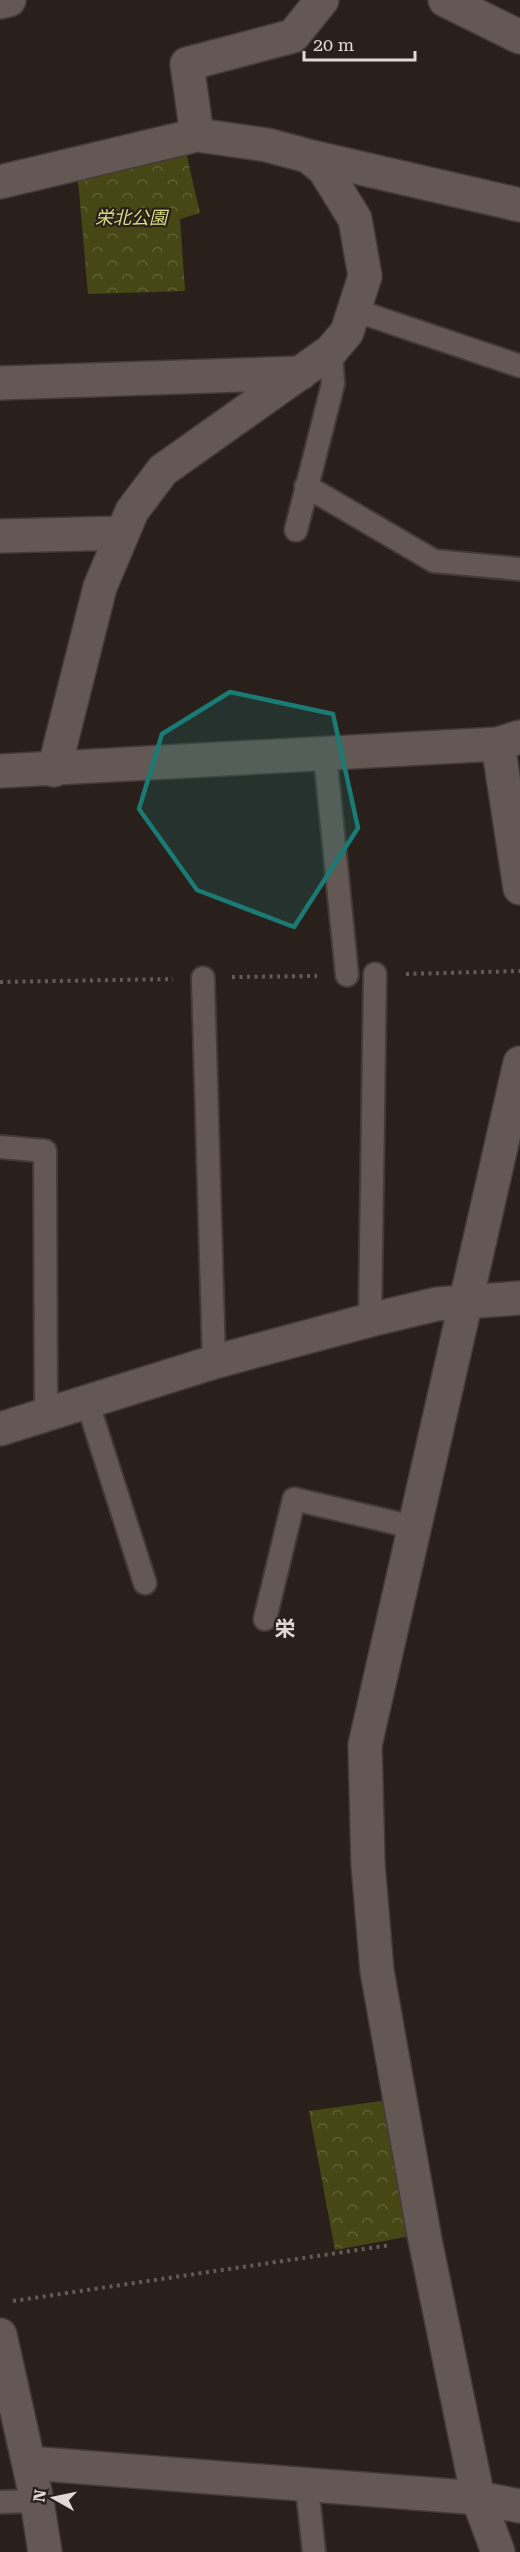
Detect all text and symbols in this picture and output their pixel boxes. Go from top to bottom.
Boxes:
scale bar [304,24,415,62]
text: 20 m [313,34,354,55]
park label: 栄北公園 [95,207,170,228]
district label: 栄 [275,1617,296,1641]
north arrow [24,2468,84,2528]
text: N [29,2488,50,2503]

